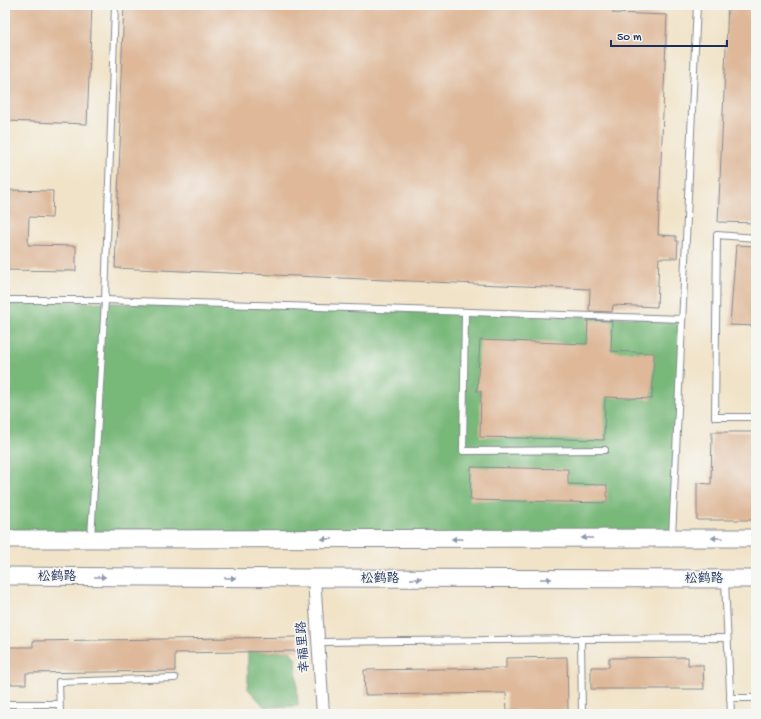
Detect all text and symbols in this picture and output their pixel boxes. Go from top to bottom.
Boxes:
scale bar [611,22,727,48]
text: 50 m [617,31,642,45]
one-way arrow [580,535,593,541]
one-way arrow [710,535,723,541]
one-way arrow [320,536,333,542]
one-way arrow [450,536,463,542]
street label: 松鹤路 [37,568,77,585]
street label: 松鹤路 [360,570,400,587]
street label: 松鹤路 [684,570,724,587]
one-way arrow [94,574,107,580]
one-way arrow [224,575,237,581]
one-way arrow [410,576,423,582]
one-way arrow [540,576,553,582]
street label: 幸福里路 [294,621,313,674]

